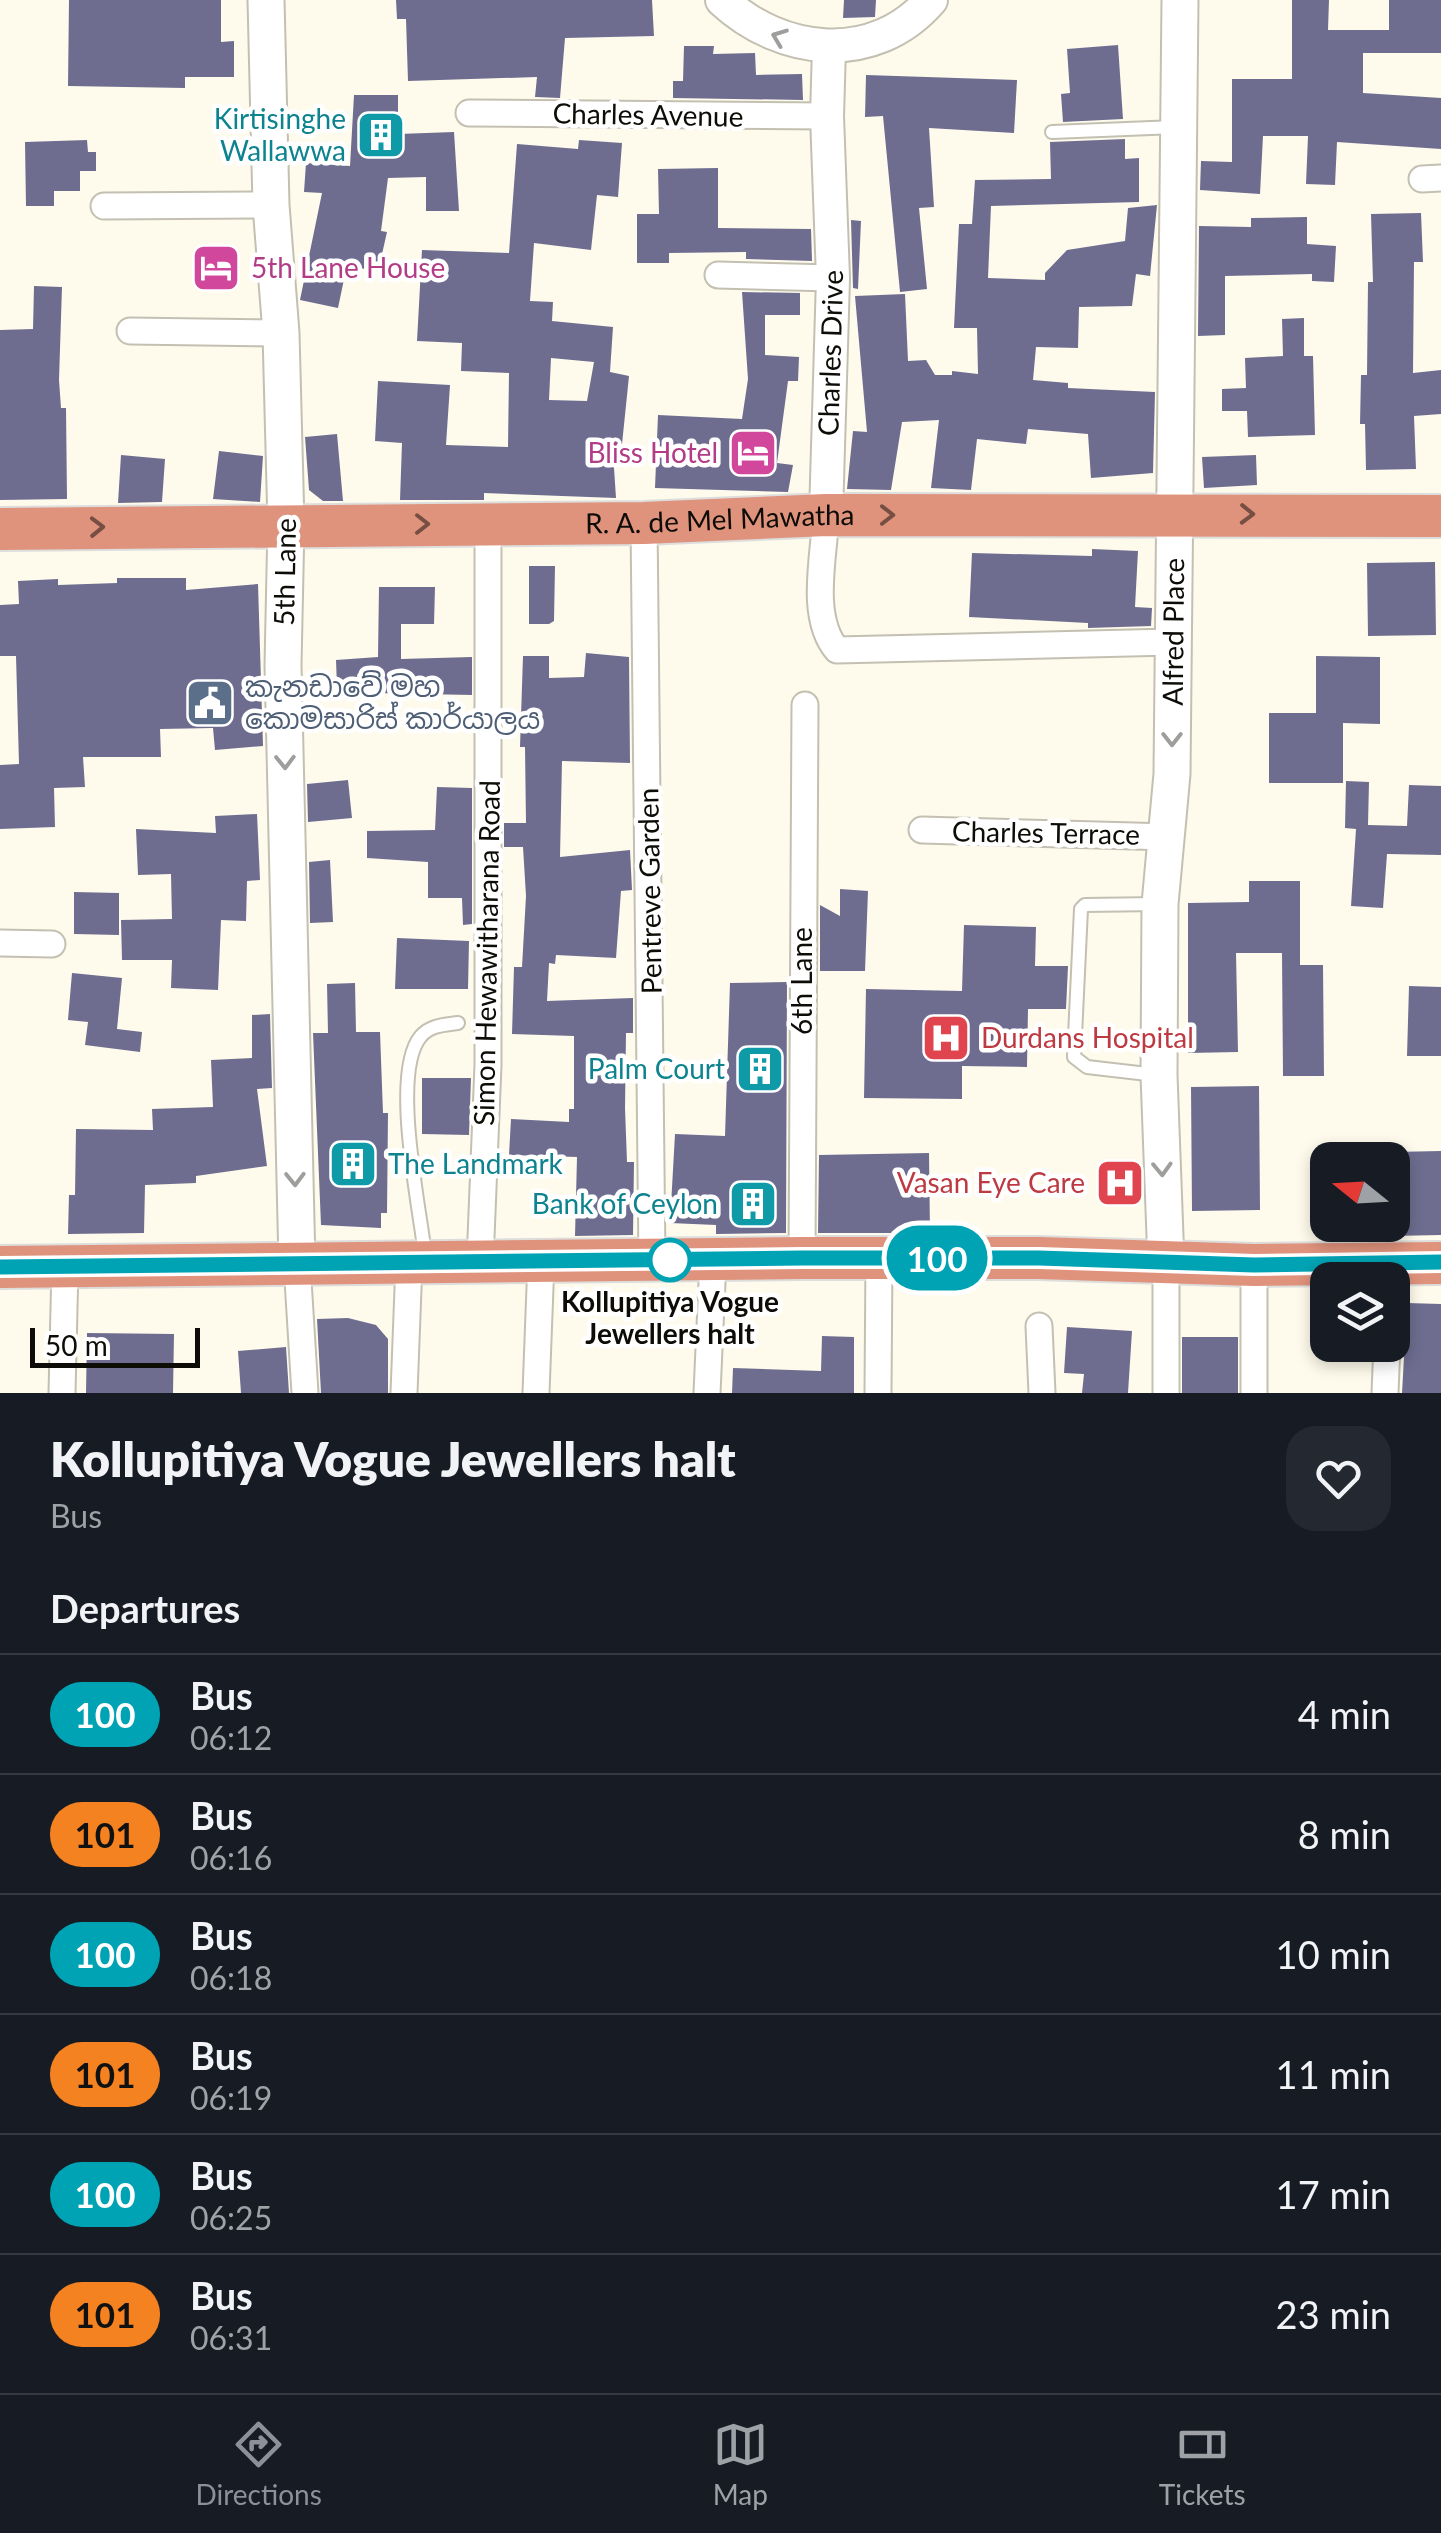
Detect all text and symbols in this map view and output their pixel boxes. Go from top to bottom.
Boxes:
one-way arrow [771,28,789,48]
street label: Charles Avenue [552,95,744,133]
place label: Kirtisinghe Wallawwa [214,101,346,167]
building icon: Kirtisinghe Wallawwa [355,109,407,161]
hotel icon: 5th Lane House [190,242,242,294]
place label: 5th Lane House [251,250,445,284]
street label: Charles Drive [810,270,849,436]
hotel icon: Bliss Hotel [727,427,779,479]
place label: Bliss Hotel [588,435,718,469]
street label: R. A. de Mel Mawatha [585,497,855,540]
one-way arrow [1240,503,1256,524]
one-way arrow [880,504,896,526]
one-way arrow [416,513,431,535]
one-way arrow [90,516,106,538]
street label: 5th Lane [266,518,302,626]
street label: Alfred Place [1155,558,1190,706]
place label: කැනඩාවේ මහ කොමසාරිස් කාර්යාලය [245,669,540,735]
public building icon: කැනඩාවේ මහ කොමසාරිස් කාර්යාලය [184,677,236,729]
one-way arrow [1161,732,1183,748]
one-way arrow [275,755,296,771]
street label: Simon Hewawitharana Road [466,780,506,1126]
street label: Pentreve Garden [630,788,668,995]
street label: Charles Terrace [952,813,1140,851]
street label: 6th Lane [784,927,818,1035]
hospital icon: Durdans Hospital [920,1012,972,1064]
place label: Durdans Hospital [981,1020,1194,1054]
building icon: Palm Court [734,1043,786,1095]
place label: Palm Court [588,1051,725,1085]
building icon: The Landmark [327,1138,379,1190]
north arrow [1310,1142,1410,1242]
map controls [1310,1142,1410,1362]
place label: The Landmark [388,1146,564,1180]
hospital icon: Vasan Eye Care [1094,1157,1146,1209]
one-way arrow [1152,1161,1173,1177]
place label: Vasan Eye Care [897,1165,1085,1199]
one-way arrow [284,1172,306,1187]
building icon: Bank of Ceylon [727,1178,779,1230]
place label: Bank of Ceylon [532,1186,718,1220]
line badge: 100 [880,1226,994,1290]
text: 100 [907,1237,967,1279]
marker: Kollupitiya Vogue Jewellers halt [649,1239,691,1281]
button: layers [1310,1262,1410,1362]
place label: Kollupitiya Vogue Jewellers halt [561,1284,779,1350]
scale bar [30,1323,200,1368]
text: 50 m [45,1328,108,1362]
button: heart [1286,1426,1391,1531]
text: Kollupitiya Vogue Jewellers halt [50,1430,736,1487]
text: Bus [50,1496,102,1535]
text: Departures [50,1585,240,1631]
text: Bus [190,1672,253,1718]
text: 4 min [1298,1691,1391,1737]
text: 100 [75,1693,135,1735]
text: 06:12 [190,1718,272,1757]
text: Bus [190,1792,253,1838]
text: 8 min [1298,1811,1391,1857]
text: 101 [75,1813,135,1855]
text: 06:16 [190,1838,272,1877]
text: Bus [190,1912,253,1958]
text: 10 min [1276,1931,1391,1977]
text: 100 [75,1933,135,1975]
text: 06:18 [190,1958,272,1997]
text: Bus [190,2032,253,2078]
text: 11 min [1276,2051,1391,2097]
text: 101 [75,2053,135,2095]
text: 06:19 [190,2078,272,2117]
text: Bus [190,2152,253,2198]
text: 17 min [1276,2171,1391,2217]
text: 100 [75,2173,135,2215]
text: 06:25 [190,2198,272,2237]
text: Bus [190,2272,253,2318]
text: 23 min [1276,2291,1391,2337]
text: 101 [75,2293,135,2335]
text: 06:31 [190,2318,272,2357]
tab: Directions [195,2417,322,2511]
tab: Map [713,2417,768,2511]
tab: Tickets [1159,2417,1246,2511]

